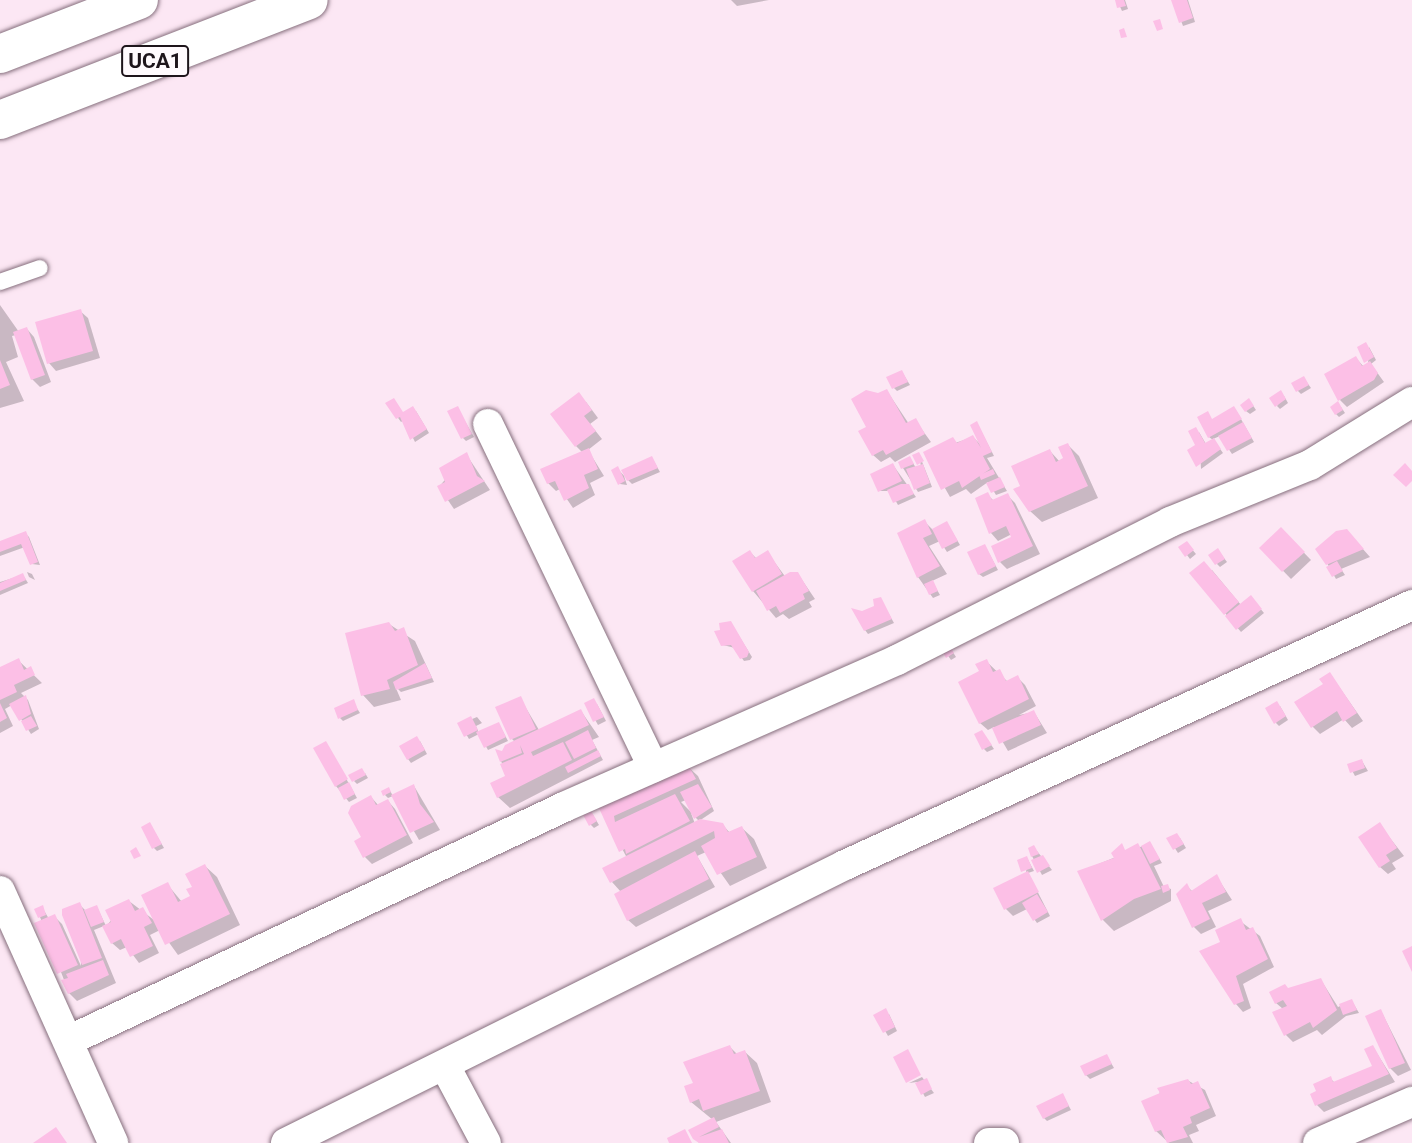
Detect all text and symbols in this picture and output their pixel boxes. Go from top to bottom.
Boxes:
road number: UCA1 [120,43,190,78]

